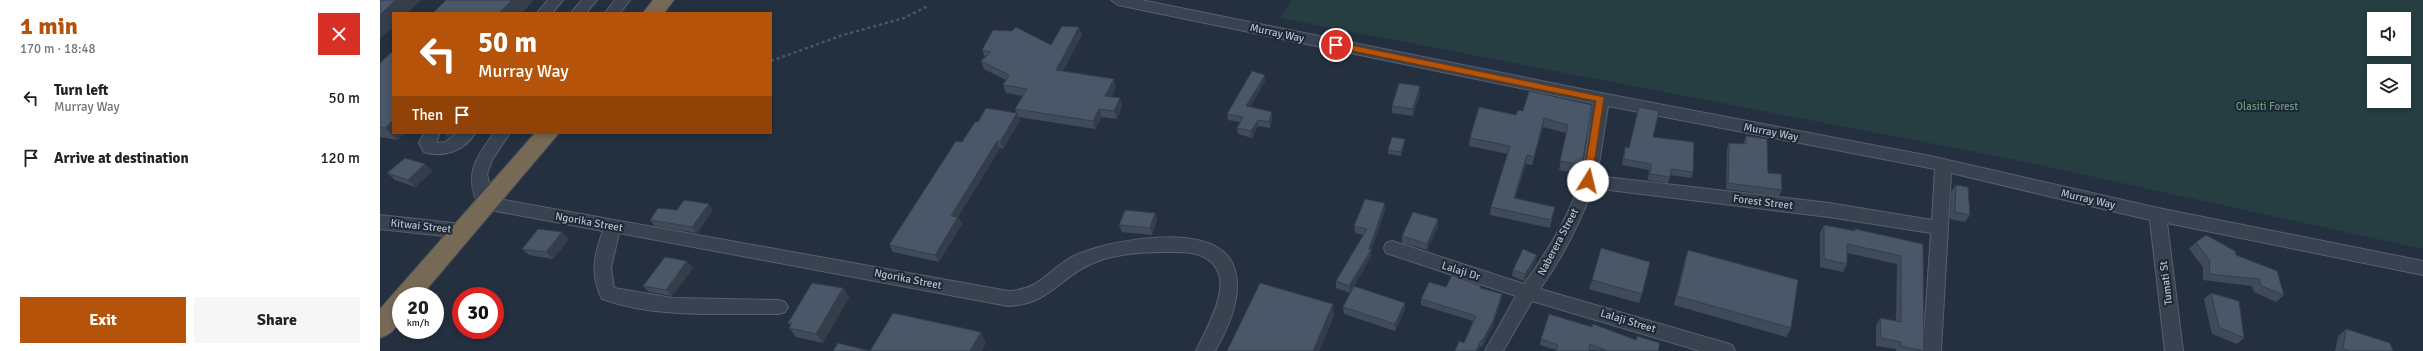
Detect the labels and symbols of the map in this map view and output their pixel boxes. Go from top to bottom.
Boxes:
street label: Murray Way [1249,21,1306,45]
pin [1319,28,1353,62]
park label: Olasiti Forest [2236,100,2298,113]
street label: Murray Way [1743,120,1800,144]
position arrow [1567,160,1609,202]
street label: Murray Way [2060,186,2117,212]
street label: Forest Street [1732,192,1794,212]
street label: Naberera Street [1535,206,1581,278]
street label: Ngorika Street [554,210,624,234]
street label: Kitwai Street [390,216,452,236]
street label: Lalaji Dr [1440,259,1482,283]
street label: Tumati St [2157,260,2175,306]
street label: Ngorika Street [873,266,943,292]
speed limit sign: 30 [452,287,504,339]
street label: Lalaji Street [1599,306,1657,336]

